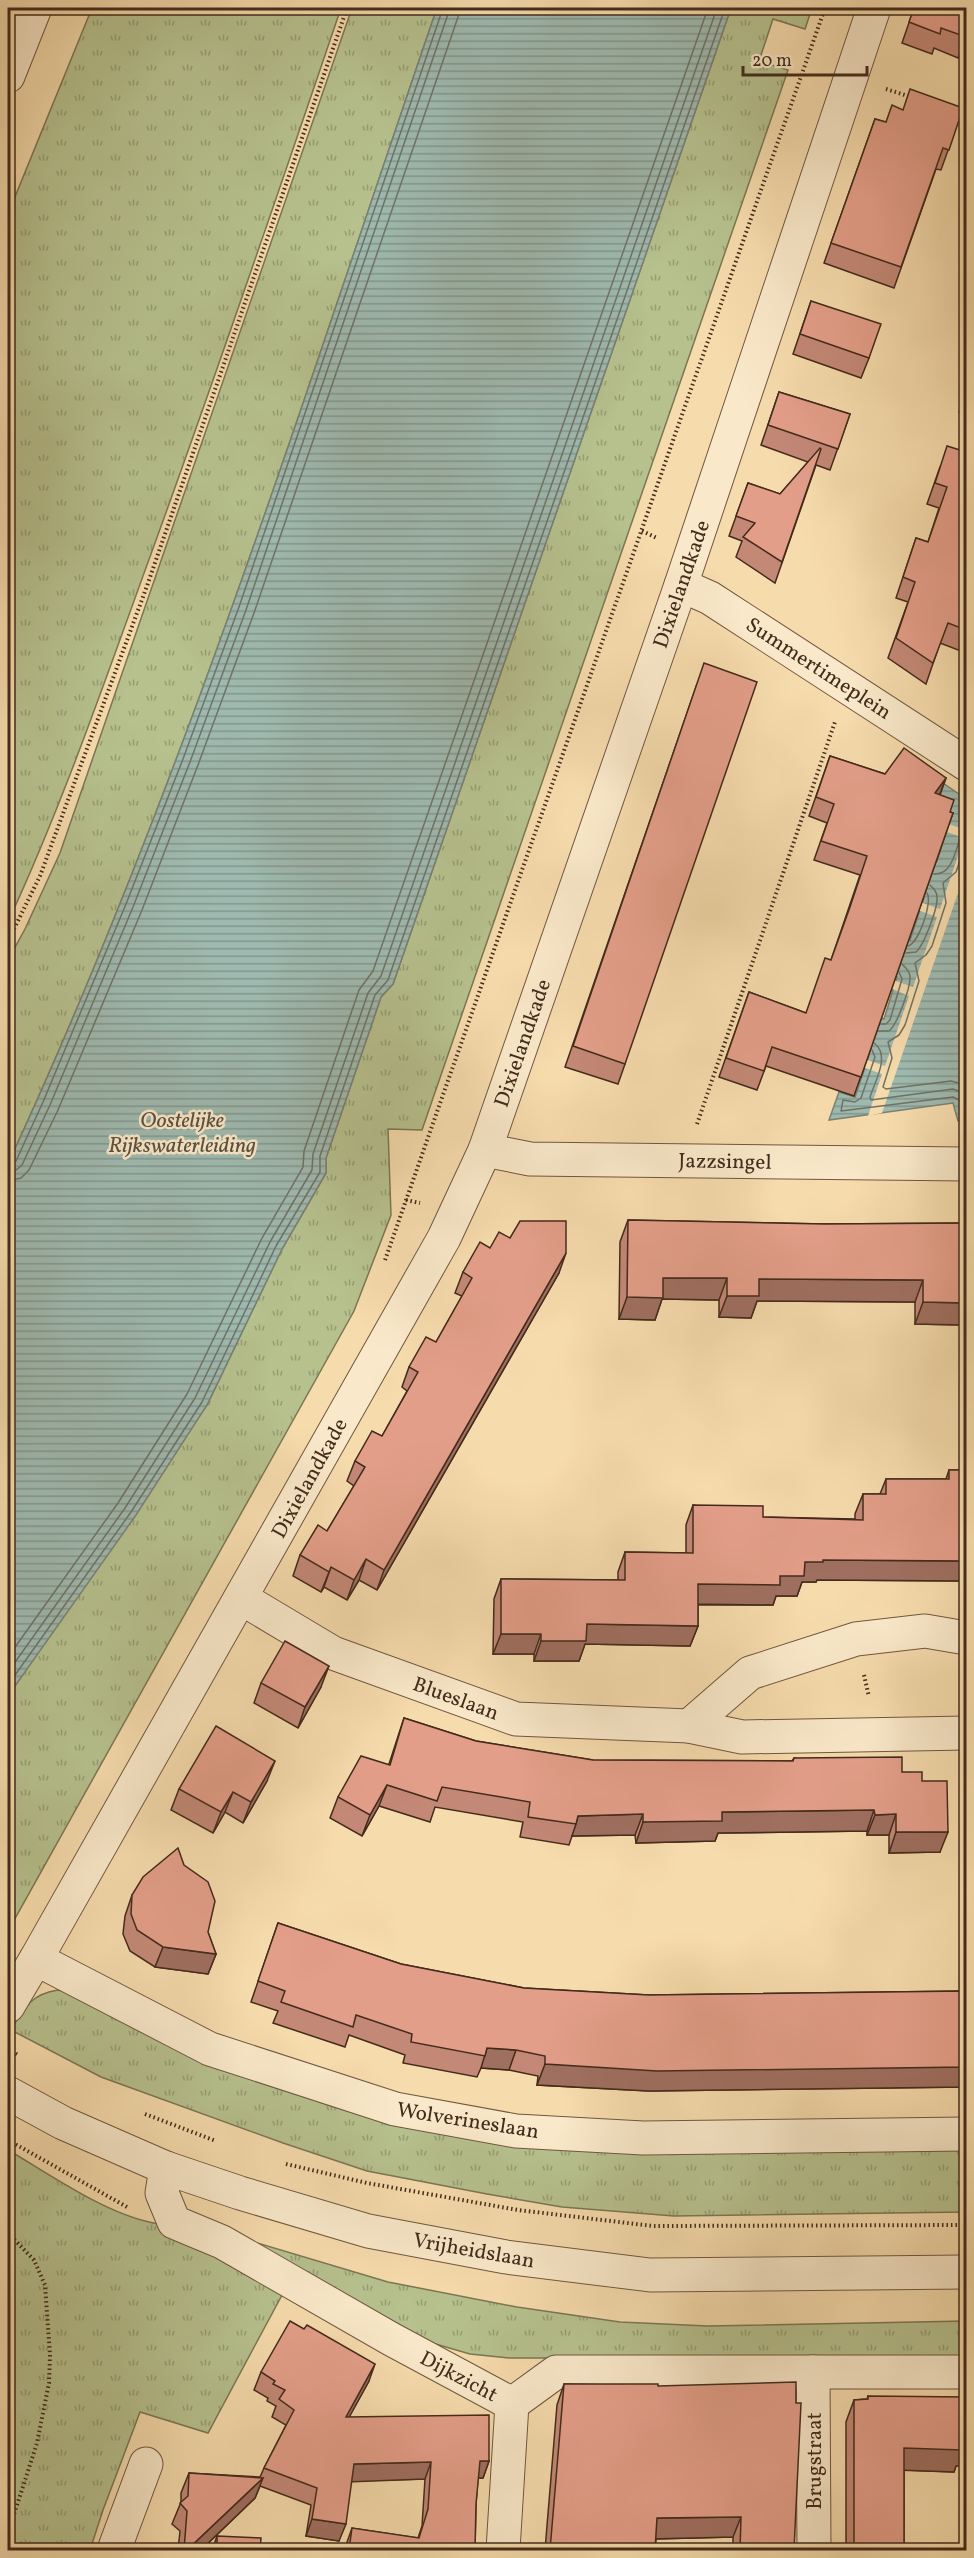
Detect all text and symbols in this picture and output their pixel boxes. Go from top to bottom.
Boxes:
scale bar [743,39,868,77]
text: 20 m [752,49,792,74]
street label: Dixielandkade [647,517,718,652]
street label: Summertimeplein [740,611,897,727]
street label: Dixielandkade [488,976,559,1111]
water label: Oostelijke Rijkswaterleiding [108,1106,256,1162]
street label: Jazzsingel [678,1147,772,1178]
street label: Dixielandkade [265,1413,355,1544]
street label: Blueslaan [408,1670,503,1728]
street label: Wolverineslaan [394,2096,541,2147]
street label: Vrijheidslaan [411,2227,537,2276]
street label: Dijkzicht [414,2345,502,2410]
street label: Brugstraat [801,2412,830,2510]

